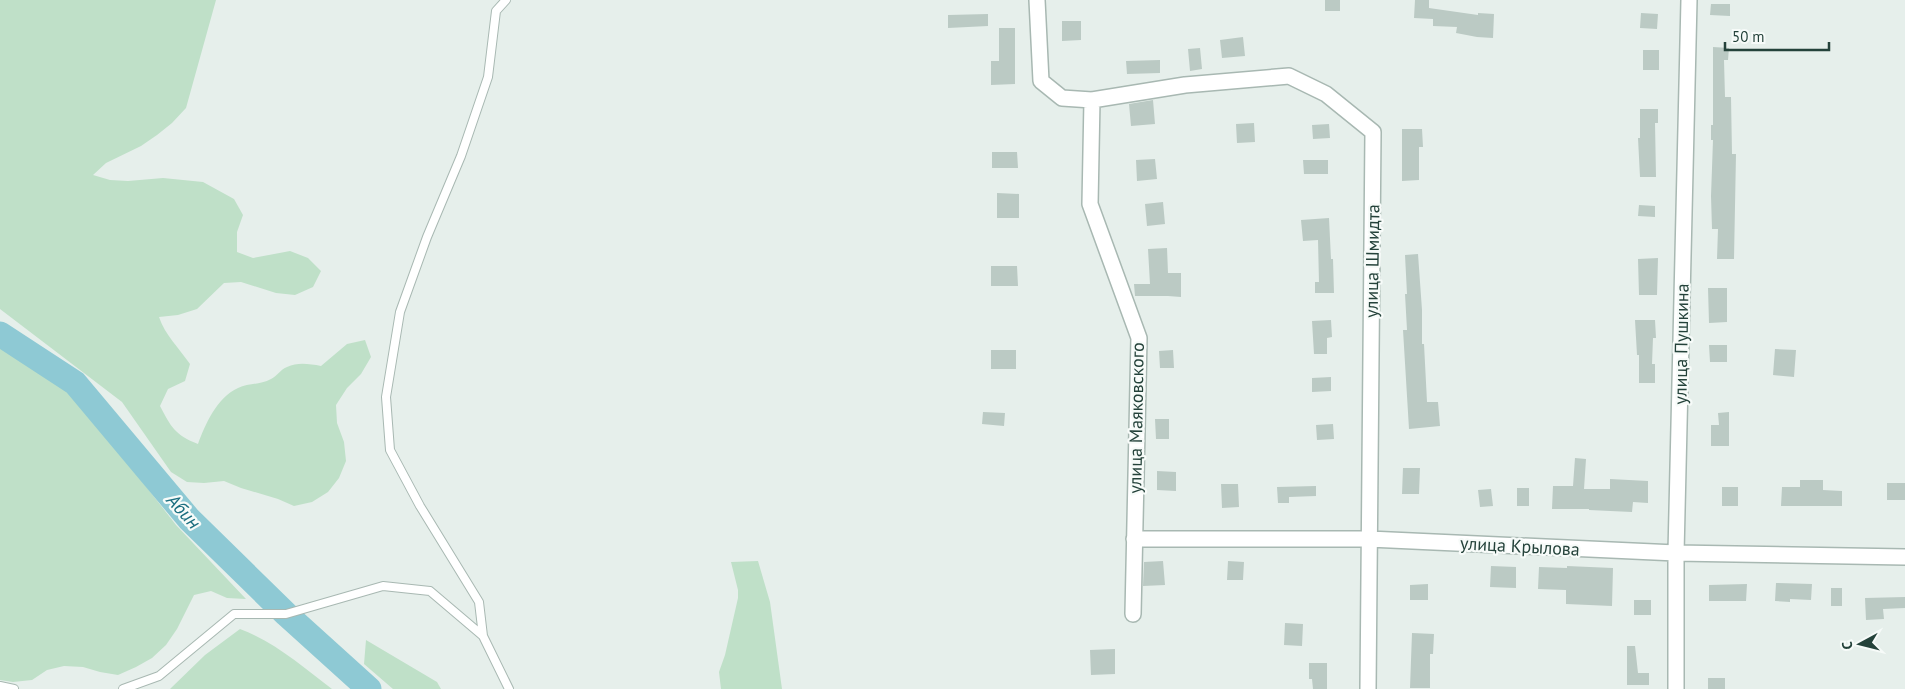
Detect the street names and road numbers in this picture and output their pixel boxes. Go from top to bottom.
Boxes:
street label: улица Шмидта [1360,204,1384,318]
street label: улица Пушкина [1668,283,1694,405]
street label: улица Маяковского [1123,342,1149,494]
street label: улица Крылова [1460,531,1580,561]

